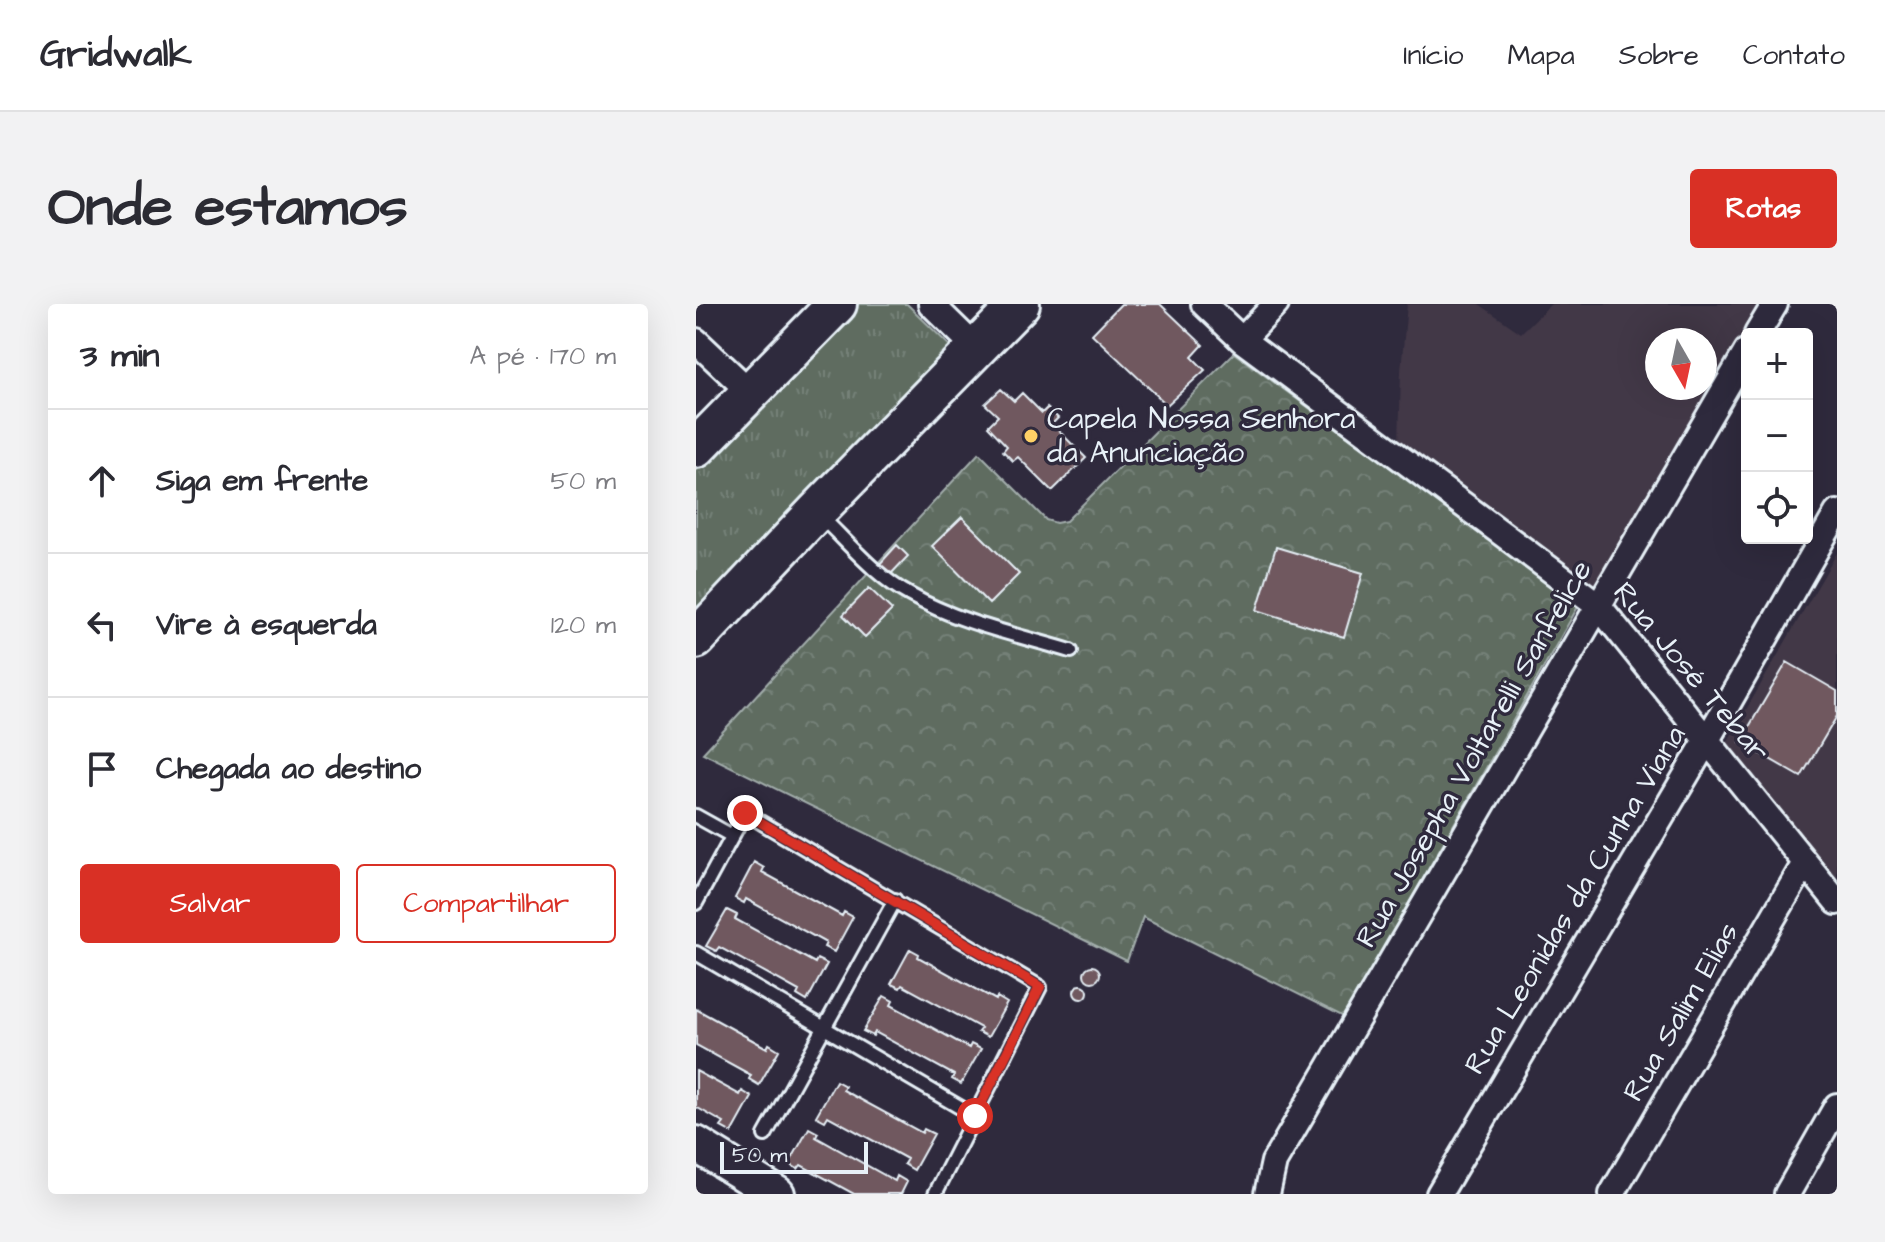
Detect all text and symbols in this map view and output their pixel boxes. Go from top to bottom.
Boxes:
text: Gridwalk [40,29,192,81]
text: Início [1403,36,1463,75]
text: Mapa [1507,36,1575,75]
text: Sobre [1619,36,1699,75]
text: Contato [1743,36,1845,75]
text: Onde estamos [48,169,408,247]
button: Rotas [1690,169,1837,248]
north arrow [1645,328,1717,400]
map controls [1741,328,1813,544]
button: + [1741,328,1813,400]
text: 3 min [80,332,160,380]
text: A pé · 170 m [470,338,616,374]
place label: Capela Nossa Senhora da Anunciação [1047,398,1356,474]
button: − [1741,400,1813,472]
marker: Capela Nossa Senhora da Anunciação [1022,427,1040,445]
icon: ahead [80,459,124,503]
text: Siga em frente [156,460,368,502]
text: 50 m [551,463,616,499]
button: locate [1741,472,1813,544]
street label: Rua Josepha Voltarelli Sanfelice [1345,552,1603,956]
street label: Rua José Tebar [1603,573,1779,771]
icon: left [80,603,124,647]
text: Vire à esquerda [156,604,377,646]
text: 120 m [551,607,616,643]
street label: Rua Leonidas da Cunha Viana [1454,718,1696,1082]
icon: arrive [80,747,124,791]
text: Chegada ao destino [156,748,421,790]
route end [727,795,763,831]
button: Salvar [80,864,340,943]
button: Compartilhar [356,864,616,943]
street label: Rua Salim Elias [1613,915,1749,1109]
route start [957,1098,993,1134]
scale bar [720,1138,868,1174]
text: 50 m [732,1140,787,1171]

